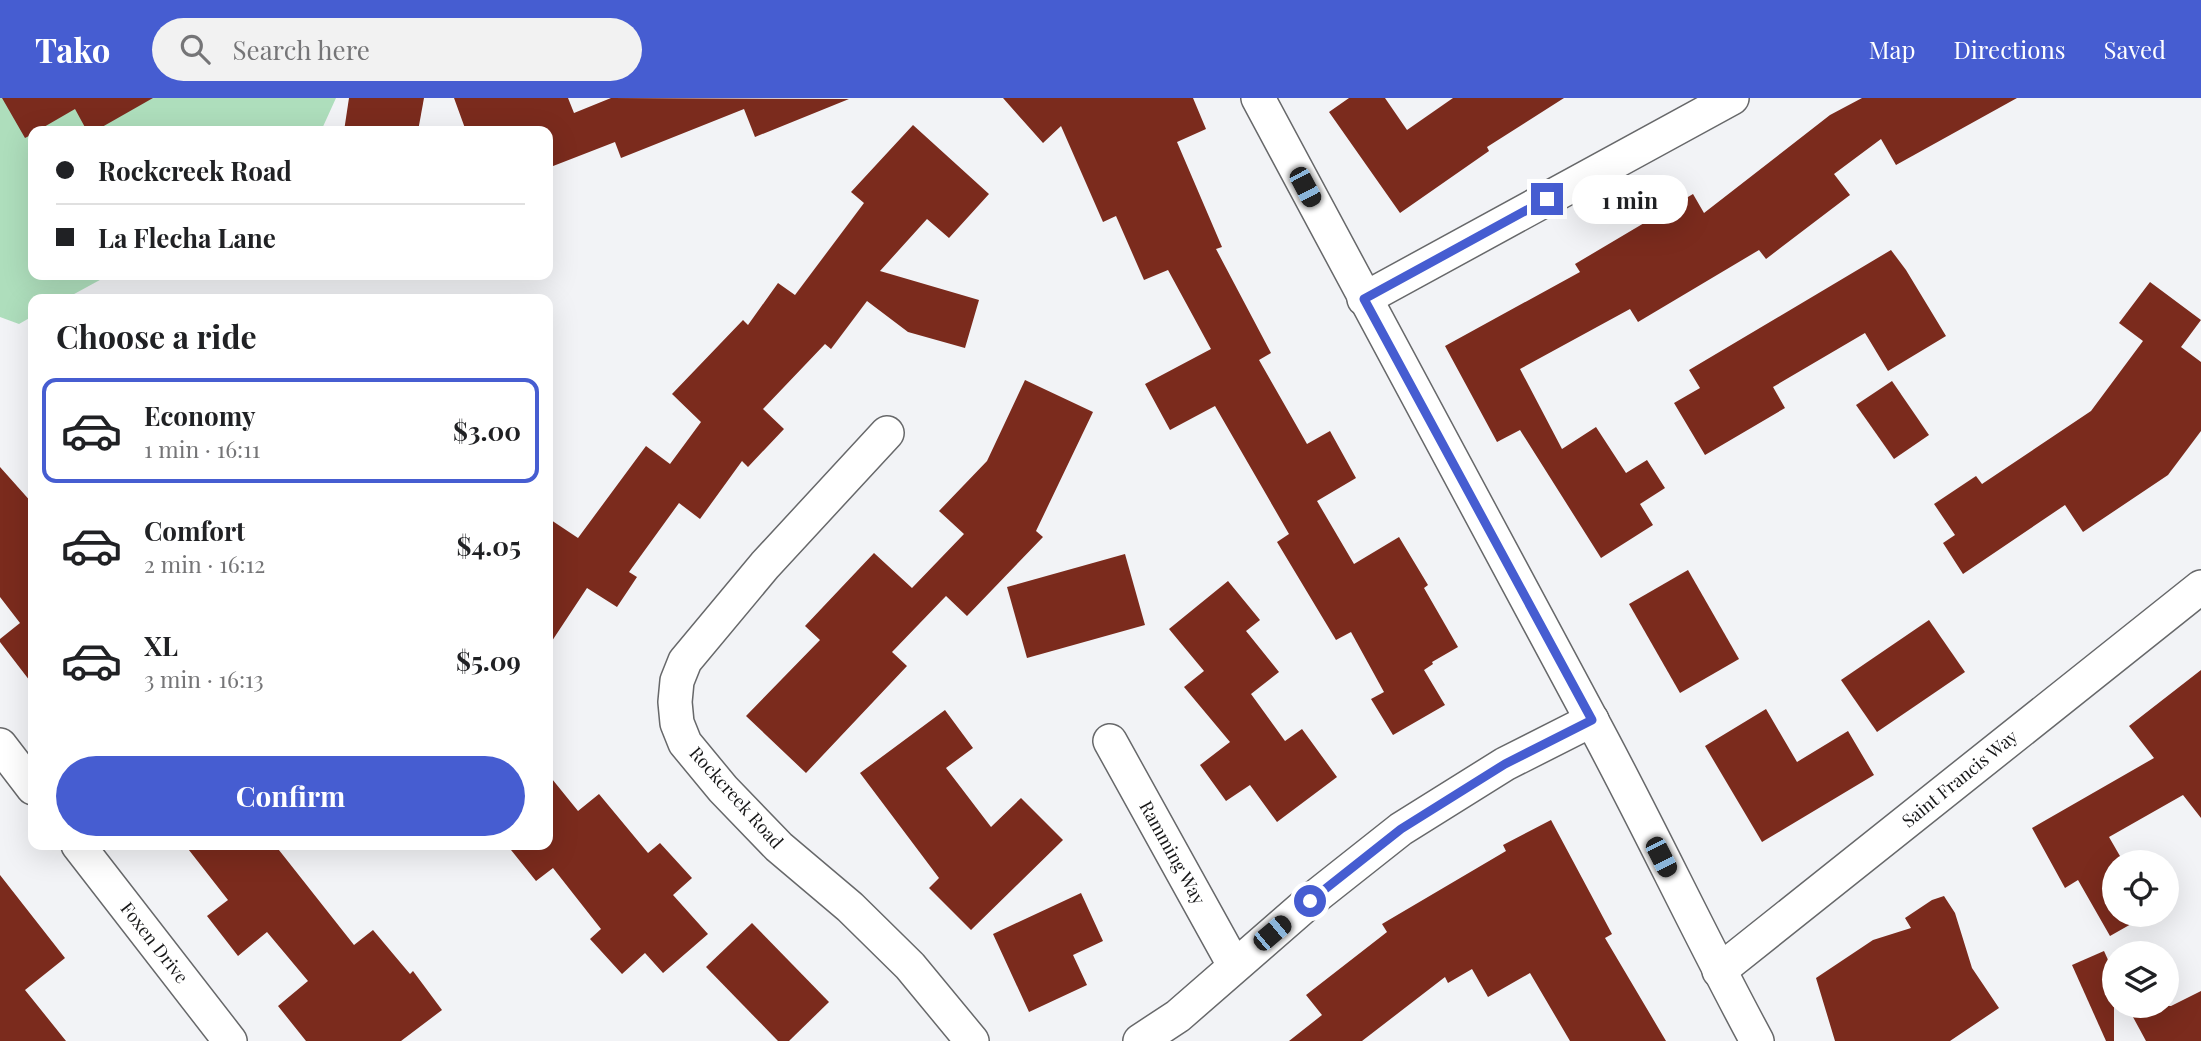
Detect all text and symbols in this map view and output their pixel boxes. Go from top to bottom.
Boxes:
search box [152,18,642,81]
text: Tako [35,27,110,71]
icon: search [176,30,214,68]
text: Search here [232,32,370,67]
text: Map [1869,33,1915,65]
text: Directions [1953,33,2066,65]
text: Saved [2104,33,2166,65]
text: Rockcreek Road [98,153,292,188]
car [1286,164,1325,210]
callout: 1 min [1572,174,1687,224]
route end [1531,183,1563,215]
text: 1 min [1602,184,1658,215]
text: La Flecha Lane [98,220,276,255]
text: Choose a ride [56,314,257,357]
text: Economy [144,398,255,433]
icon: car [60,399,123,462]
text: $3.00 [453,413,521,448]
text: 1 min · 16:11 [144,433,260,464]
text: Comfort [144,513,245,548]
icon: car [60,514,123,577]
text: $4.05 [457,528,521,563]
text: 2 min · 16:12 [144,548,265,579]
text: XL [144,628,178,663]
icon: car [60,629,123,692]
text: $5.09 [456,643,521,678]
text: 3 min · 16:13 [144,663,264,694]
street label: Saint Francis Way [1896,724,2022,832]
street label: Rockcreek Road [685,741,789,854]
button: Confirm [56,756,525,836]
street label: Ramming Way [1134,796,1211,909]
car [1643,834,1680,880]
map controls [2102,850,2179,1018]
button: locate [2102,850,2179,927]
route start [1294,885,1326,917]
street label: Foxen Drive [116,897,194,988]
car [1250,911,1295,955]
button: layers [2102,941,2179,1018]

